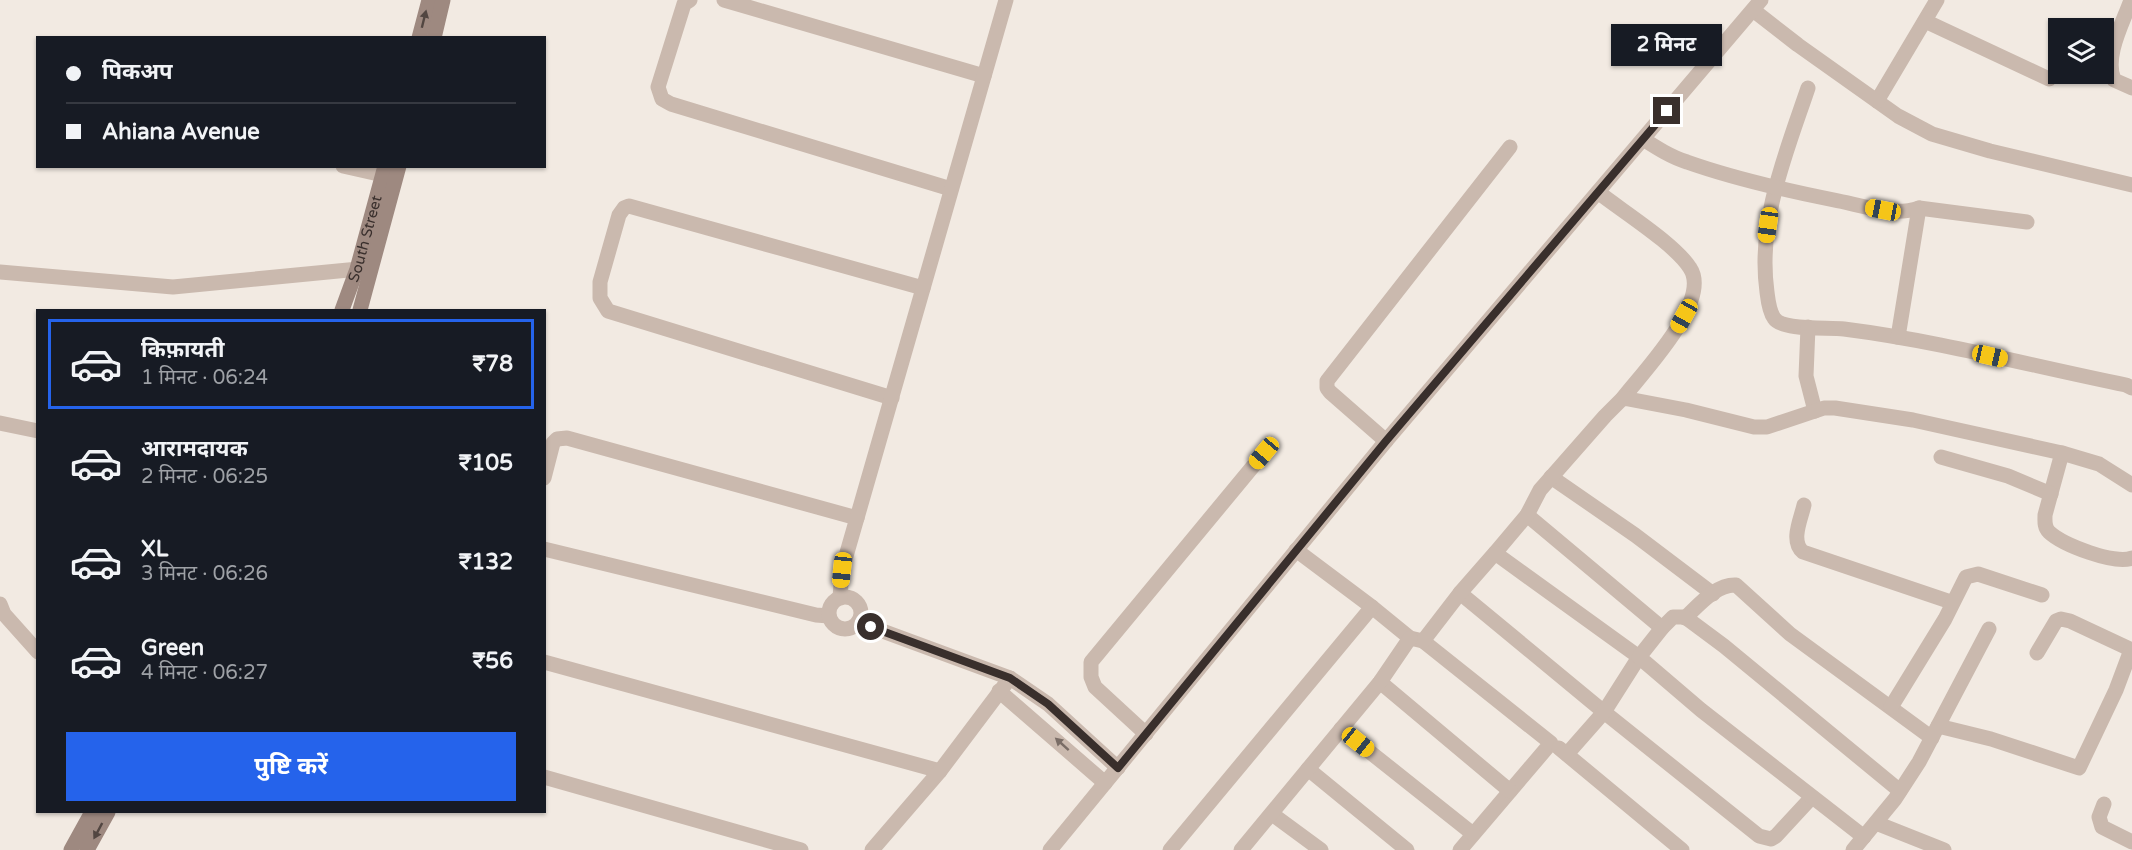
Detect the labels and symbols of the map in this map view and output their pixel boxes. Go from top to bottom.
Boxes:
one-way arrow [420,10,430,28]
callout: 2 मिनट [1612,24,1722,66]
route end [1653,97,1680,124]
street label: South Street [344,193,386,285]
car [1864,198,1902,222]
car [1757,206,1779,244]
car [1667,296,1701,336]
car [1970,343,2010,369]
car [1246,433,1282,473]
car [831,551,853,589]
route start [857,613,884,640]
car [1338,724,1378,760]
one-way arrow [1054,737,1069,751]
one-way arrow [93,823,103,840]

